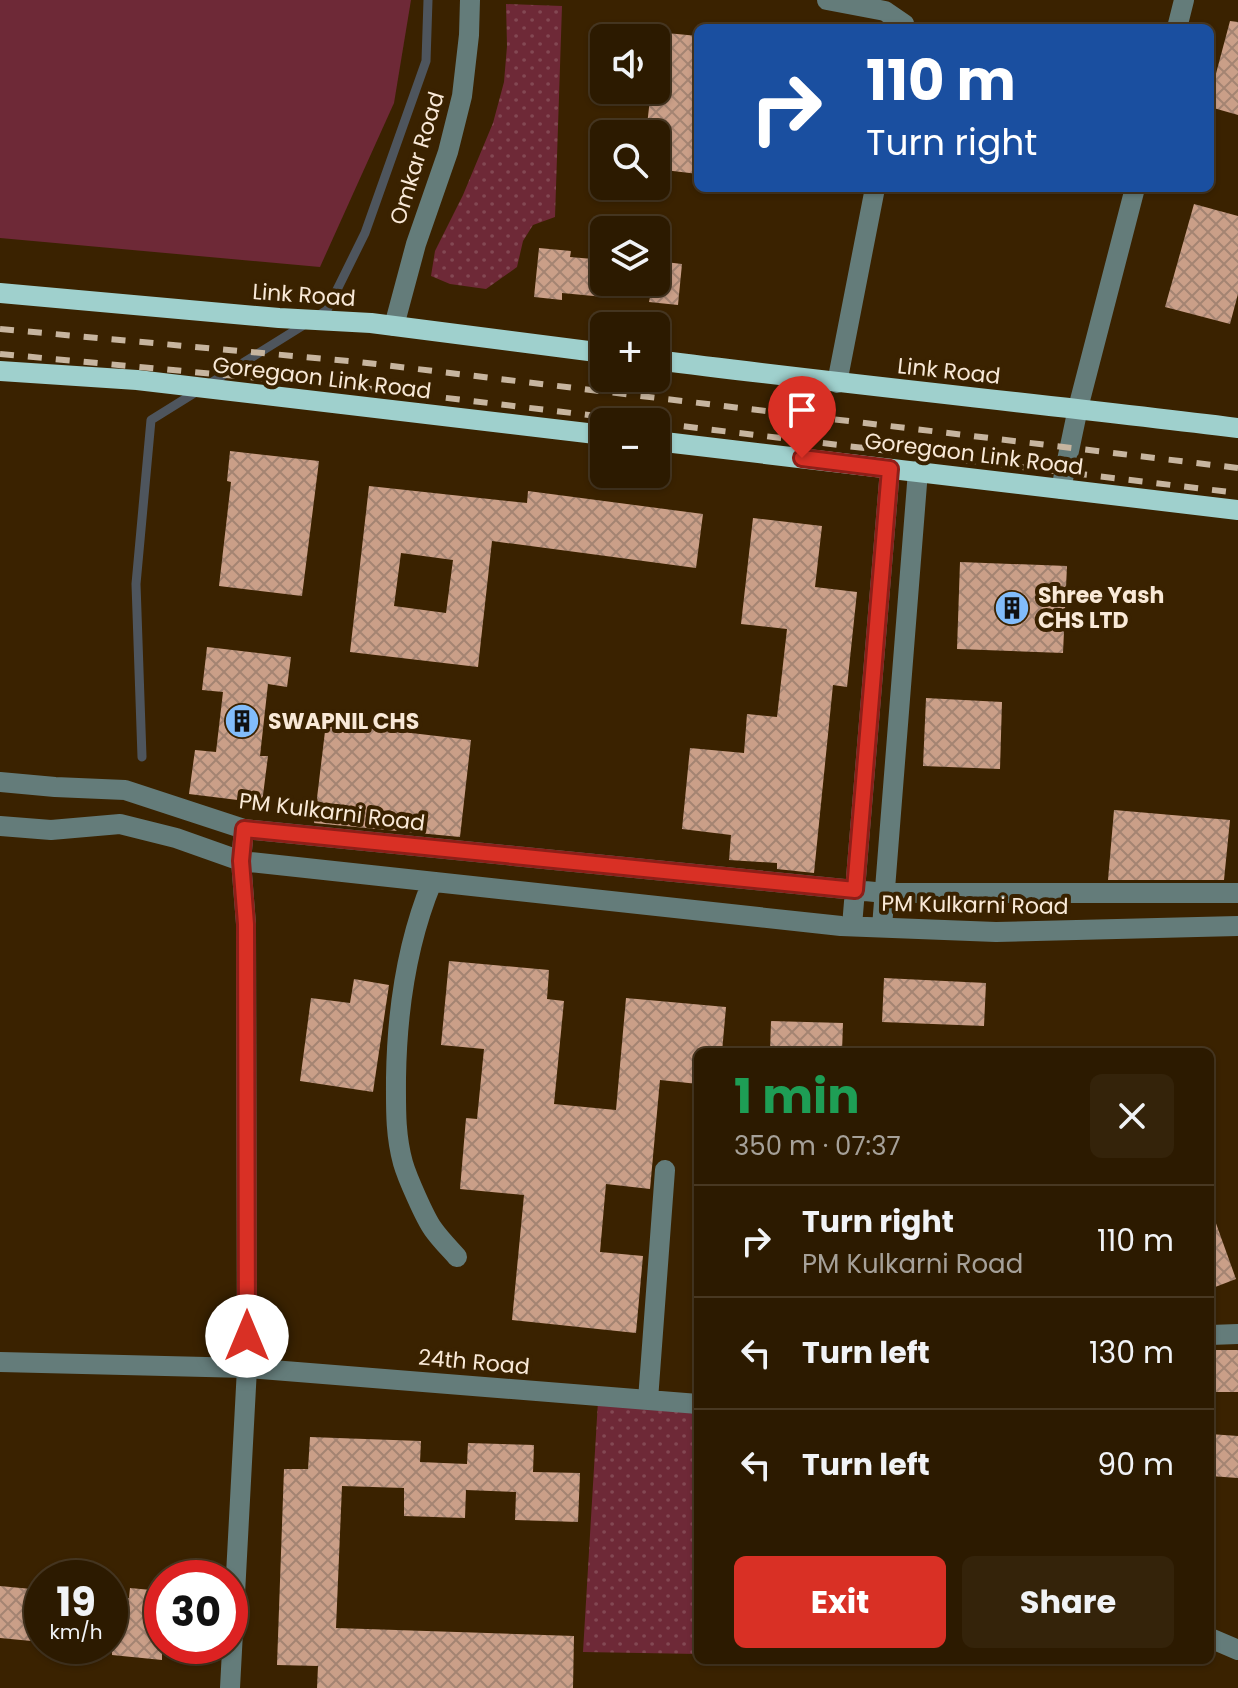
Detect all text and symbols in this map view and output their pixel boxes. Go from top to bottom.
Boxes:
map controls [590,24,670,488]
button: sound [590,24,670,104]
text: 110 m [866,41,1016,120]
icon: right [734,56,838,160]
street label: Omkar Road [382,88,452,228]
text: Turn right [866,117,1037,168]
button: search [590,120,670,200]
button: layers [590,216,670,296]
street label: Link Road [251,276,357,314]
button: + [590,312,670,392]
street label: Goregaon Link Road [211,349,433,407]
street label: Link Road [896,350,1002,392]
pin [768,376,836,458]
icon: arrive [780,388,824,432]
button: − [590,408,670,488]
street label: Goregaon Link Road [863,425,1085,483]
place label: Shree Yash CHS LTD [1038,580,1164,636]
building icon: Shree Yash CHS LTD [993,589,1031,627]
building icon: SWAPNIL CHS [223,702,261,740]
place label: SWAPNIL CHS [268,706,419,737]
street label: PM Kulkarni Road [237,785,427,839]
street label: PM Kulkarni Road [881,888,1069,922]
text: 1 min [734,1063,860,1130]
button: close [1090,1074,1174,1158]
text: 350 m · 07:37 [734,1128,901,1164]
text: Turn right [802,1200,954,1243]
icon: right [734,1219,778,1263]
text: 110 m [1097,1219,1174,1262]
text: PM Kulkarni Road [802,1246,1023,1282]
position arrow [205,1294,289,1378]
icon: left [734,1331,778,1375]
text: Turn left [802,1331,930,1374]
text: 130 m [1089,1331,1174,1374]
street label: 24th Road [417,1342,531,1382]
icon: left [734,1443,778,1487]
text: Turn left [802,1443,930,1486]
text: 90 m [1097,1443,1174,1486]
button: Exit [734,1556,946,1648]
button: Share [962,1556,1174,1648]
speed limit sign: 30 [144,1560,248,1664]
text: 19 [56,1574,96,1630]
text: km/h [49,1618,103,1646]

